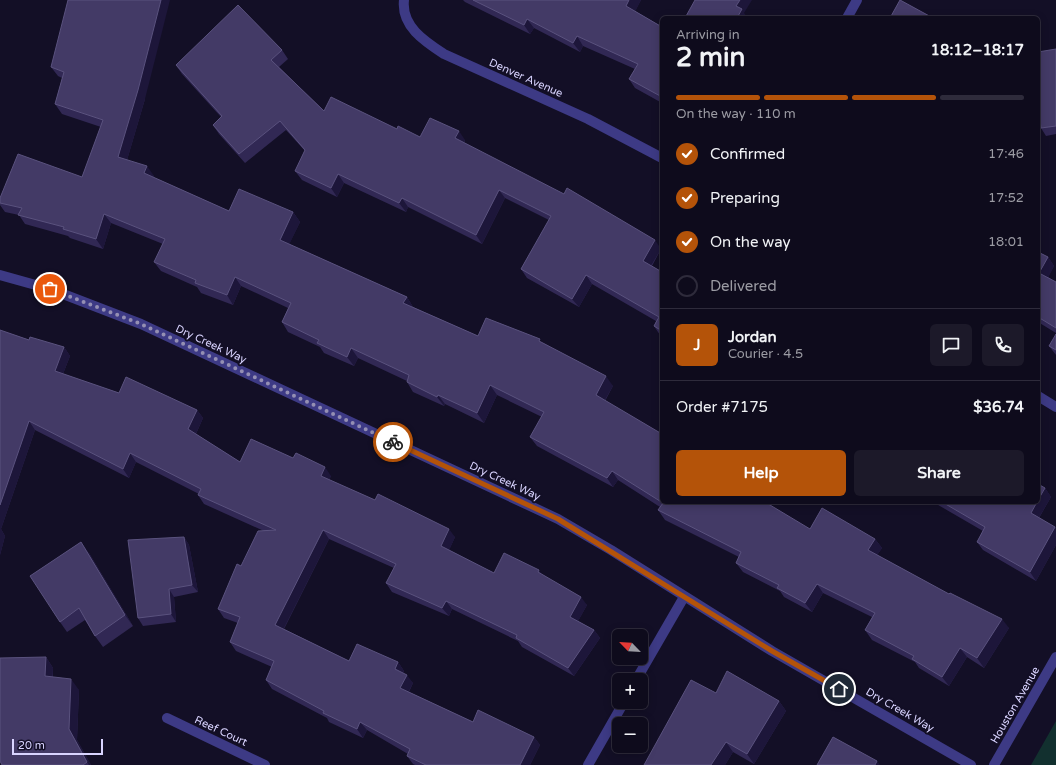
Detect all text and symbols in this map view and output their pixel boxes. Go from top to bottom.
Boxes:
text: Arriving in [676,27,740,43]
text: 18:12–18:17 [931,41,1024,59]
text: 2 min [676,42,745,73]
street label: Denver Avenue [487,56,565,100]
text: On the way · 110 m [676,106,796,122]
icon: check [676,143,698,165]
text: Confirmed [710,145,785,163]
text: 17:46 [988,146,1024,162]
icon: check [676,187,698,209]
text: Preparing [710,189,780,207]
text: 17:52 [988,190,1024,206]
icon: check [676,231,698,253]
text: On the way [710,233,790,251]
text: 18:01 [988,234,1024,250]
pin [33,272,67,306]
text: Delivered [710,277,777,295]
icon: bag [39,278,61,300]
street label: Dry Creek Way [173,322,249,366]
button: chat [930,324,972,366]
button: phone [982,324,1024,366]
text: Jordan [728,328,777,346]
text: J [694,336,701,354]
text: Courier · 4.5 [728,346,803,362]
text: Order #7175 [676,398,768,416]
text: $36.74 [973,398,1024,416]
courier [373,422,413,462]
icon: bike [382,431,404,453]
button: Help [676,450,846,496]
button: Share [854,450,1024,496]
street label: Dry Creek Way [467,459,543,503]
north arrow [612,629,648,665]
map controls [612,629,648,753]
street label: Houston Avenue [988,664,1042,746]
pin [822,672,856,706]
button: + [612,673,648,709]
icon: home [828,678,850,700]
street label: Dry Creek Way [864,685,937,735]
street label: Reef Court [193,713,249,749]
button: − [612,717,648,753]
scale bar [12,737,103,756]
text: 20 m [18,739,45,752]

